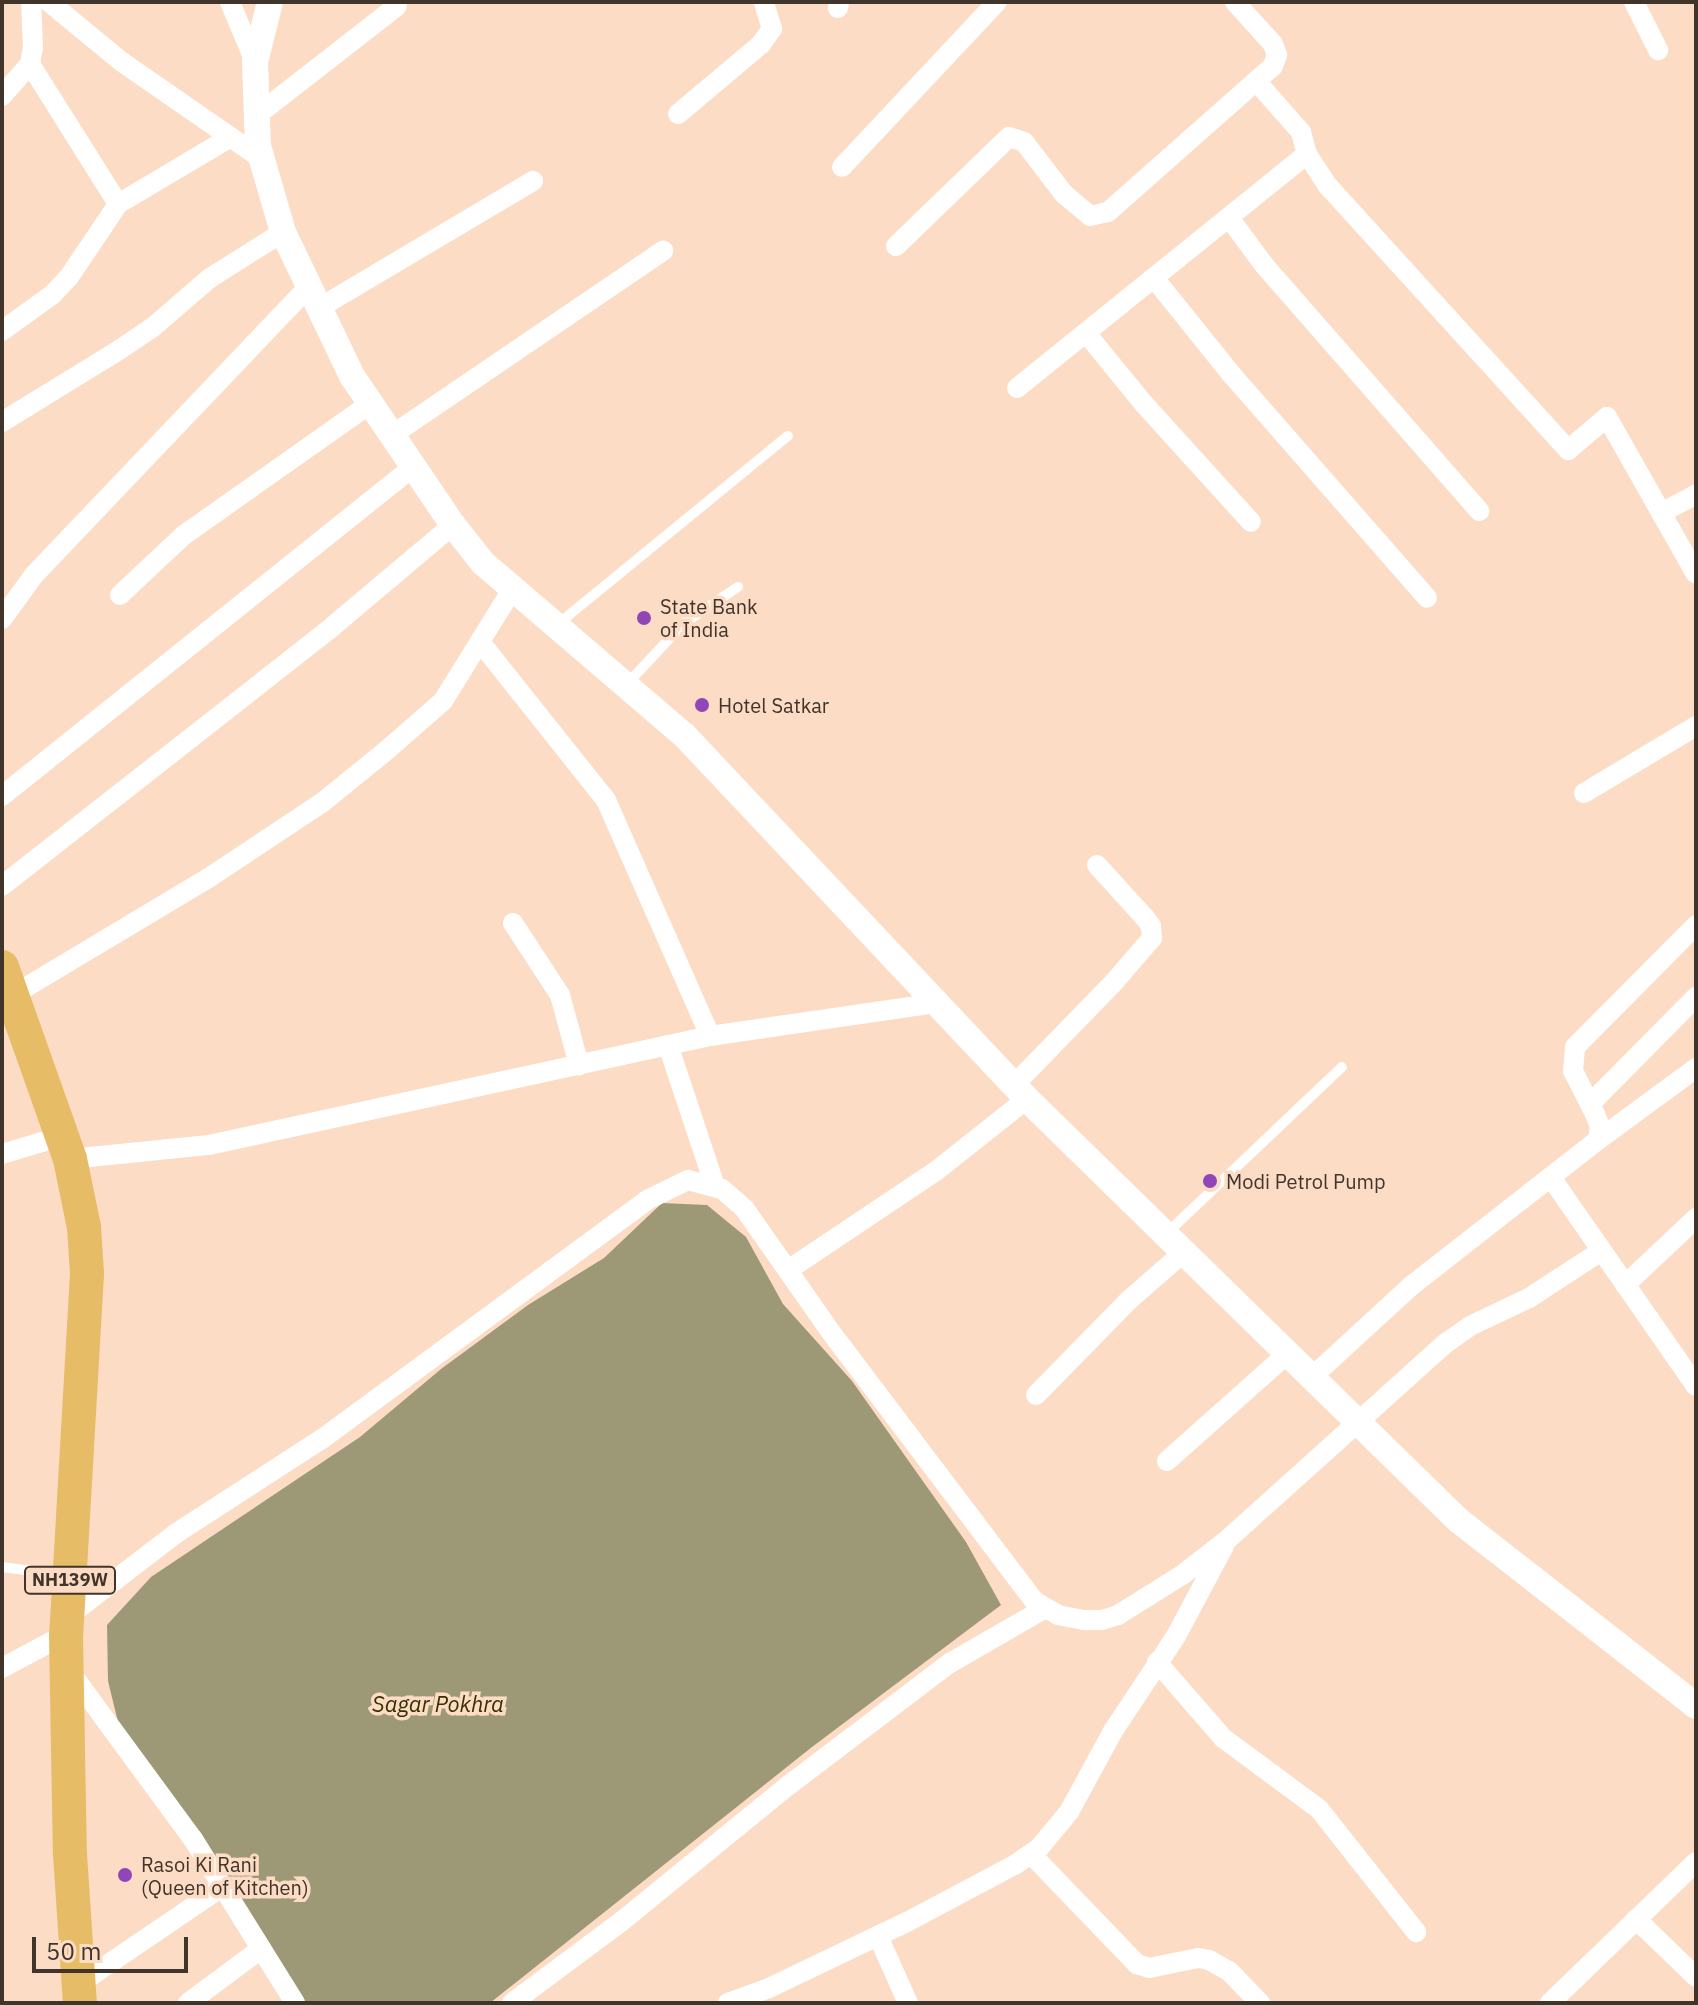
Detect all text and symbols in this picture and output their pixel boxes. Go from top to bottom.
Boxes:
place label: State Bank of India [660,594,758,641]
marker: State Bank of India [635,609,653,627]
place label: Hotel Satkar [718,693,829,717]
marker: Hotel Satkar [693,696,711,714]
place label: Modi Petrol Pump [1226,1169,1386,1193]
marker: Modi Petrol Pump [1201,1172,1219,1190]
road number: NH139W [24,1566,116,1594]
water label: Sagar Pokhra [372,1691,504,1717]
place label: Rasoi Ki Rani (Queen of Kitchen) [141,1852,309,1899]
marker: Rasoi Ki Rani (Queen of Kitchen) [116,1866,134,1884]
scale bar [36,1921,192,1971]
text: 50 m [46,1935,101,1967]

